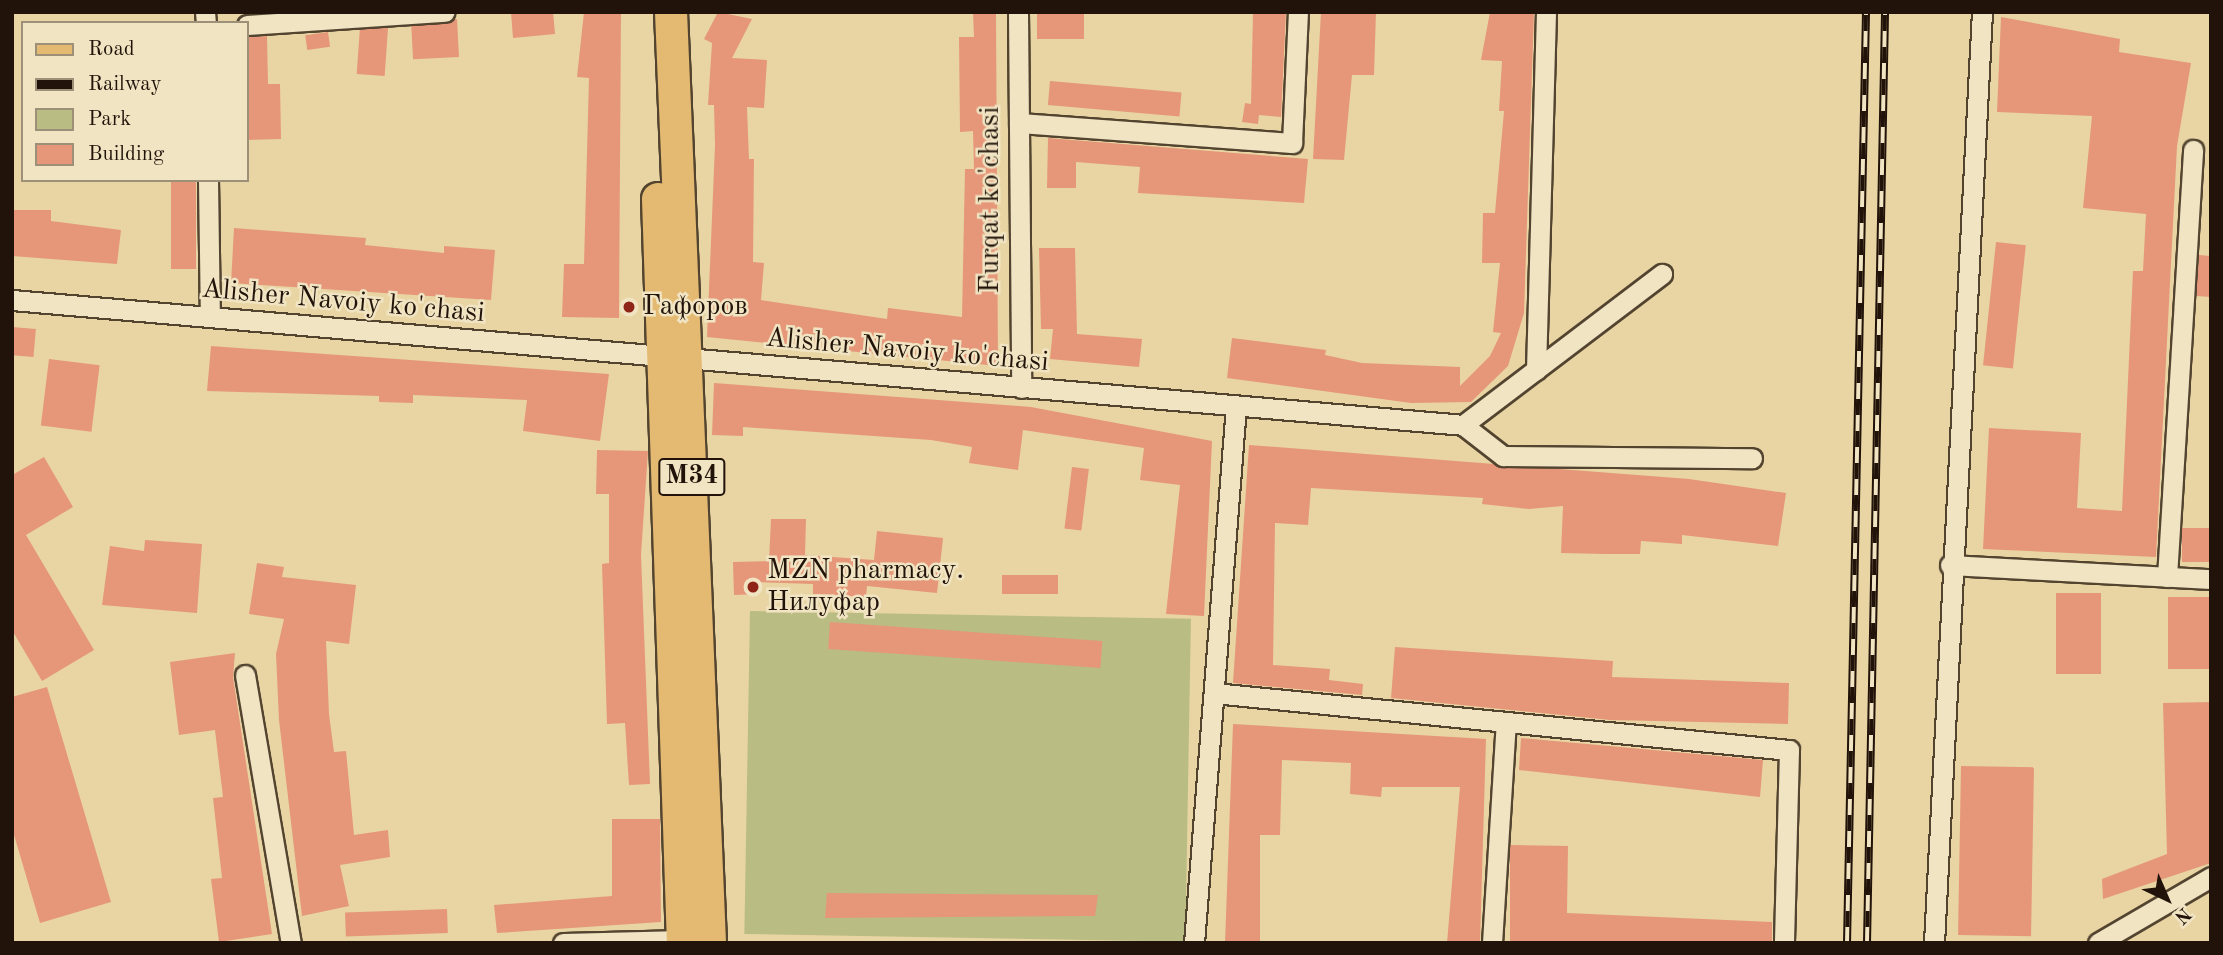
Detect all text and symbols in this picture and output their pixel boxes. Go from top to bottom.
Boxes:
legend [21,21,248,182]
text: Road [88,39,135,60]
text: Railway [88,74,162,95]
street label: Furqat ko'chasi [974,106,1008,294]
text: Park [88,109,131,130]
text: Building [88,144,164,165]
street label: Alisher Navoiy ko'chasi [200,273,486,331]
place label: Гафоров [643,290,748,324]
marker: Гафоров [621,299,637,315]
street label: Alisher Navoiy ko'chasi [764,322,1050,380]
road number: M34 [657,454,727,499]
place label: MZN pharmacy. Нилуфар [767,554,964,620]
marker: MZN pharmacy. Нилуфар [745,579,761,595]
north arrow [2132,864,2202,934]
text: N [2170,903,2194,926]

